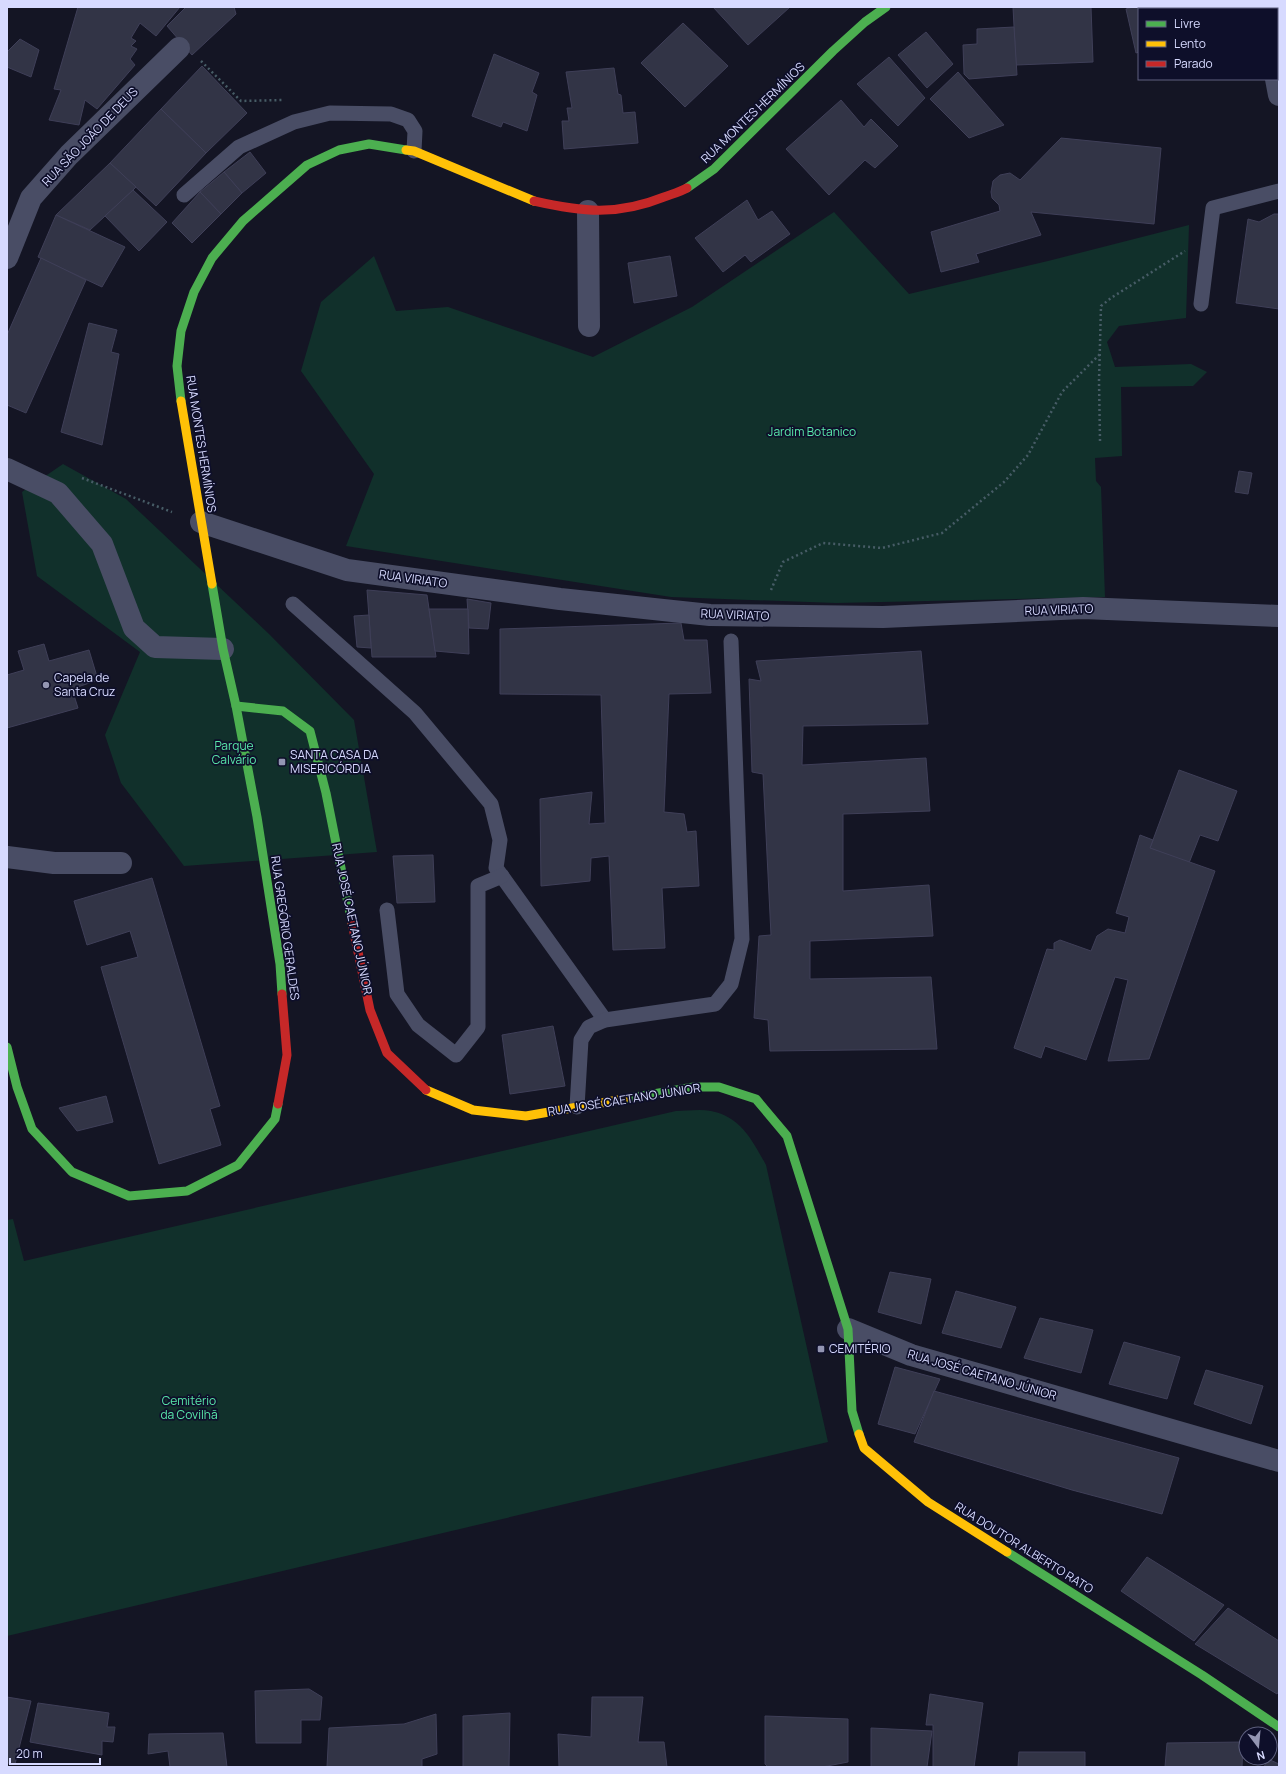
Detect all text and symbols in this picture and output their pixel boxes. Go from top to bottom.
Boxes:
legend [1138,8,1278,80]
text: Livre [1174,15,1200,32]
text: Lento [1174,35,1206,52]
text: Parado [1174,55,1213,72]
street label: RUA MONTES HERMÍNIOS [697,58,808,167]
street label: RUA SÃO JOÃO DE DEUS [38,83,141,190]
street label: RUA MONTES HERMÍNIOS [182,374,221,514]
park label: Jardim Botanico [768,423,856,440]
street label: RUA VIRIATO [378,565,449,592]
street label: RUA VIRIATO [1024,600,1094,619]
street label: RUA VIRIATO [700,605,770,624]
place label: Capela de Santa Cruz [54,669,115,700]
marker: Capela de Santa Cruz [41,680,51,690]
park label: Parque Calvário [212,737,256,768]
place label: SANTA CASA DA MISERICÓRDIA [290,746,379,777]
marker: SANTA CASA DA MISERICÓRDIA [277,757,287,767]
street label: RUA JOSÉ CAETANO JÚNIOR [328,842,377,997]
street label: RUA GREGÓRIO GERALDES [267,855,304,1001]
street label: RUA JOSÉ CAETANO JÚNIOR [546,1079,702,1120]
place label: CEMITÉRIO [829,1340,891,1357]
marker: CEMITÉRIO [816,1344,826,1354]
street label: RUA JOSÉ CAETANO JÚNIOR [906,1345,1059,1404]
park label: Cemitério da Covilhã [160,1392,218,1423]
street label: RUA DOUTOR ALBERTO RATO [952,1498,1097,1598]
north arrow [1238,1726,1278,1766]
scale bar [10,1740,100,1766]
text: 20 m [16,1745,43,1762]
text: N [1255,1748,1267,1764]

